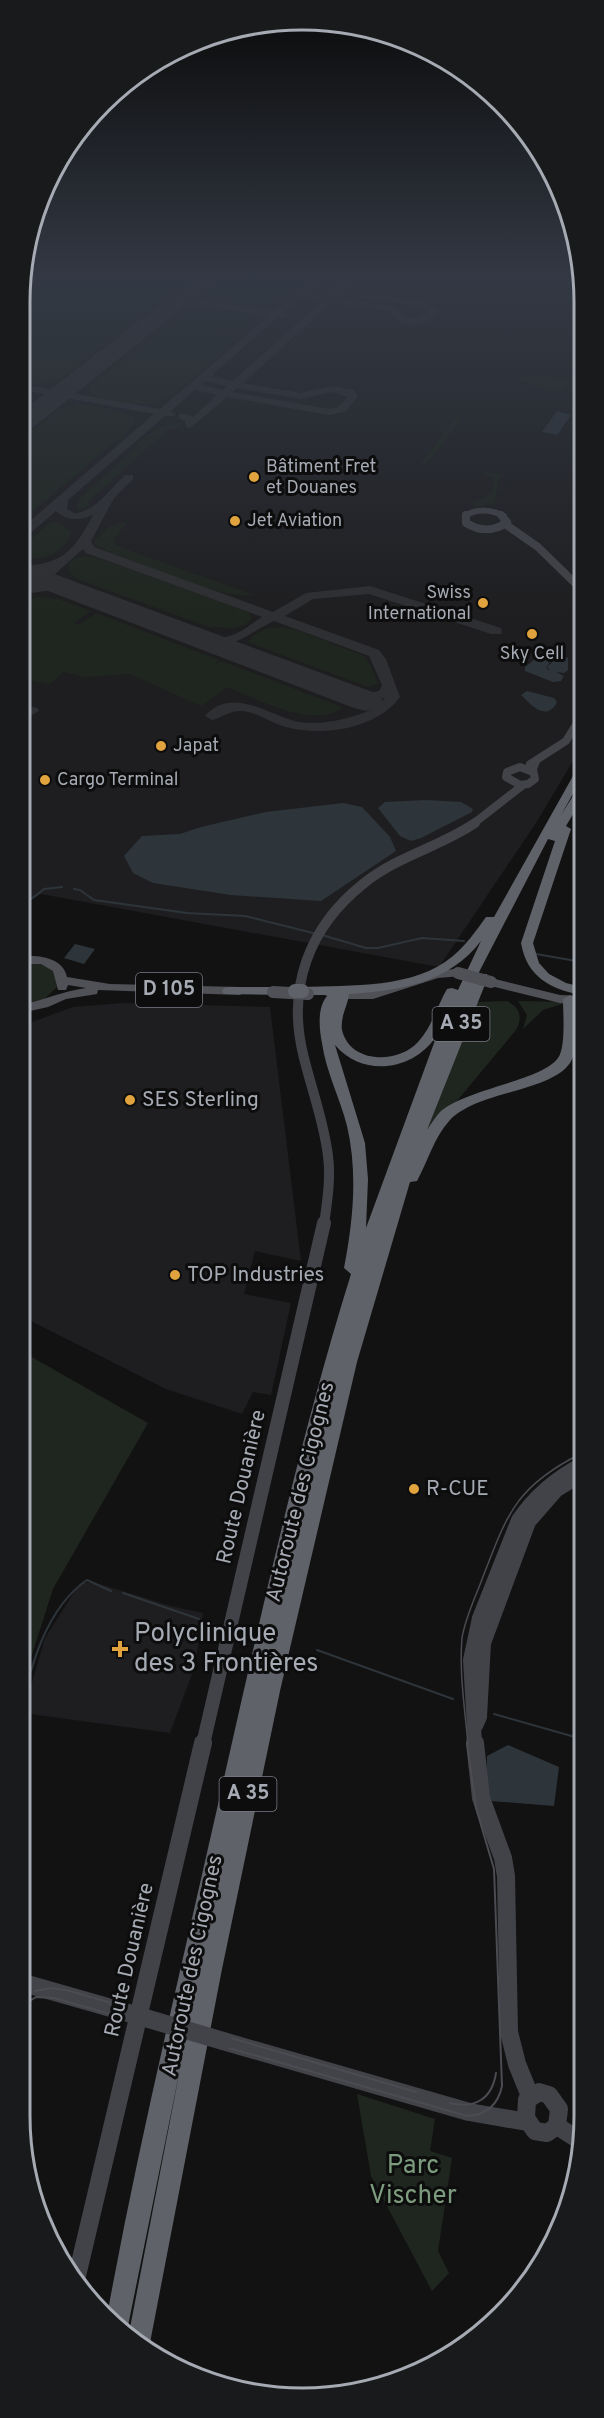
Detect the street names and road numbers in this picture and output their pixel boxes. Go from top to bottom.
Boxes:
road number: D 105 [136,973,202,1007]
road number: A 35 [432,1007,490,1041]
street label: Autoroute des Cigognes [261,1379,341,1605]
street label: Route Douanière [211,1407,273,1567]
road number: A 35 [220,1777,276,1811]
street label: Autoroute des Cigognes [156,1853,230,2079]
street label: Route Douanière [99,1880,161,2040]

